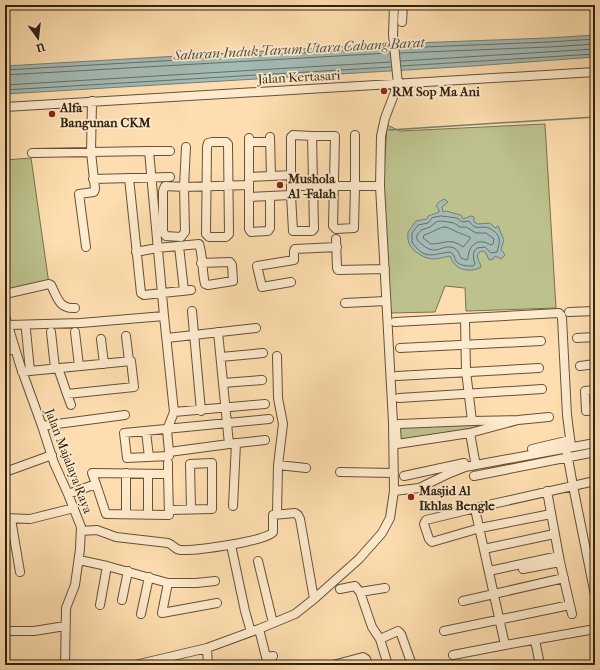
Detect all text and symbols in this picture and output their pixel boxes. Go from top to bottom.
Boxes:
north arrow [18,18,58,58]
water label: Saluran Induk Tarum Utara Cabang Barat [172,34,426,64]
text: U [34,40,47,55]
street label: Jalan Kertasari [256,67,341,87]
place label: RM Sop Ma Ani [392,84,480,100]
marker: RM Sop Ma Ani [379,86,389,96]
place label: Alfa Bangunan CKM [59,100,151,131]
marker: Alfa Bangunan CKM [47,109,57,119]
place label: Mushola Al -Falah [287,171,337,201]
marker: Mushola Al -Falah [275,180,285,190]
street label: Jalan Majalaya Raya [42,406,96,516]
place label: Masjid Al Ikhlas Bengle [418,483,495,514]
marker: Masjid Al Ikhlas Bengle [406,492,416,502]

